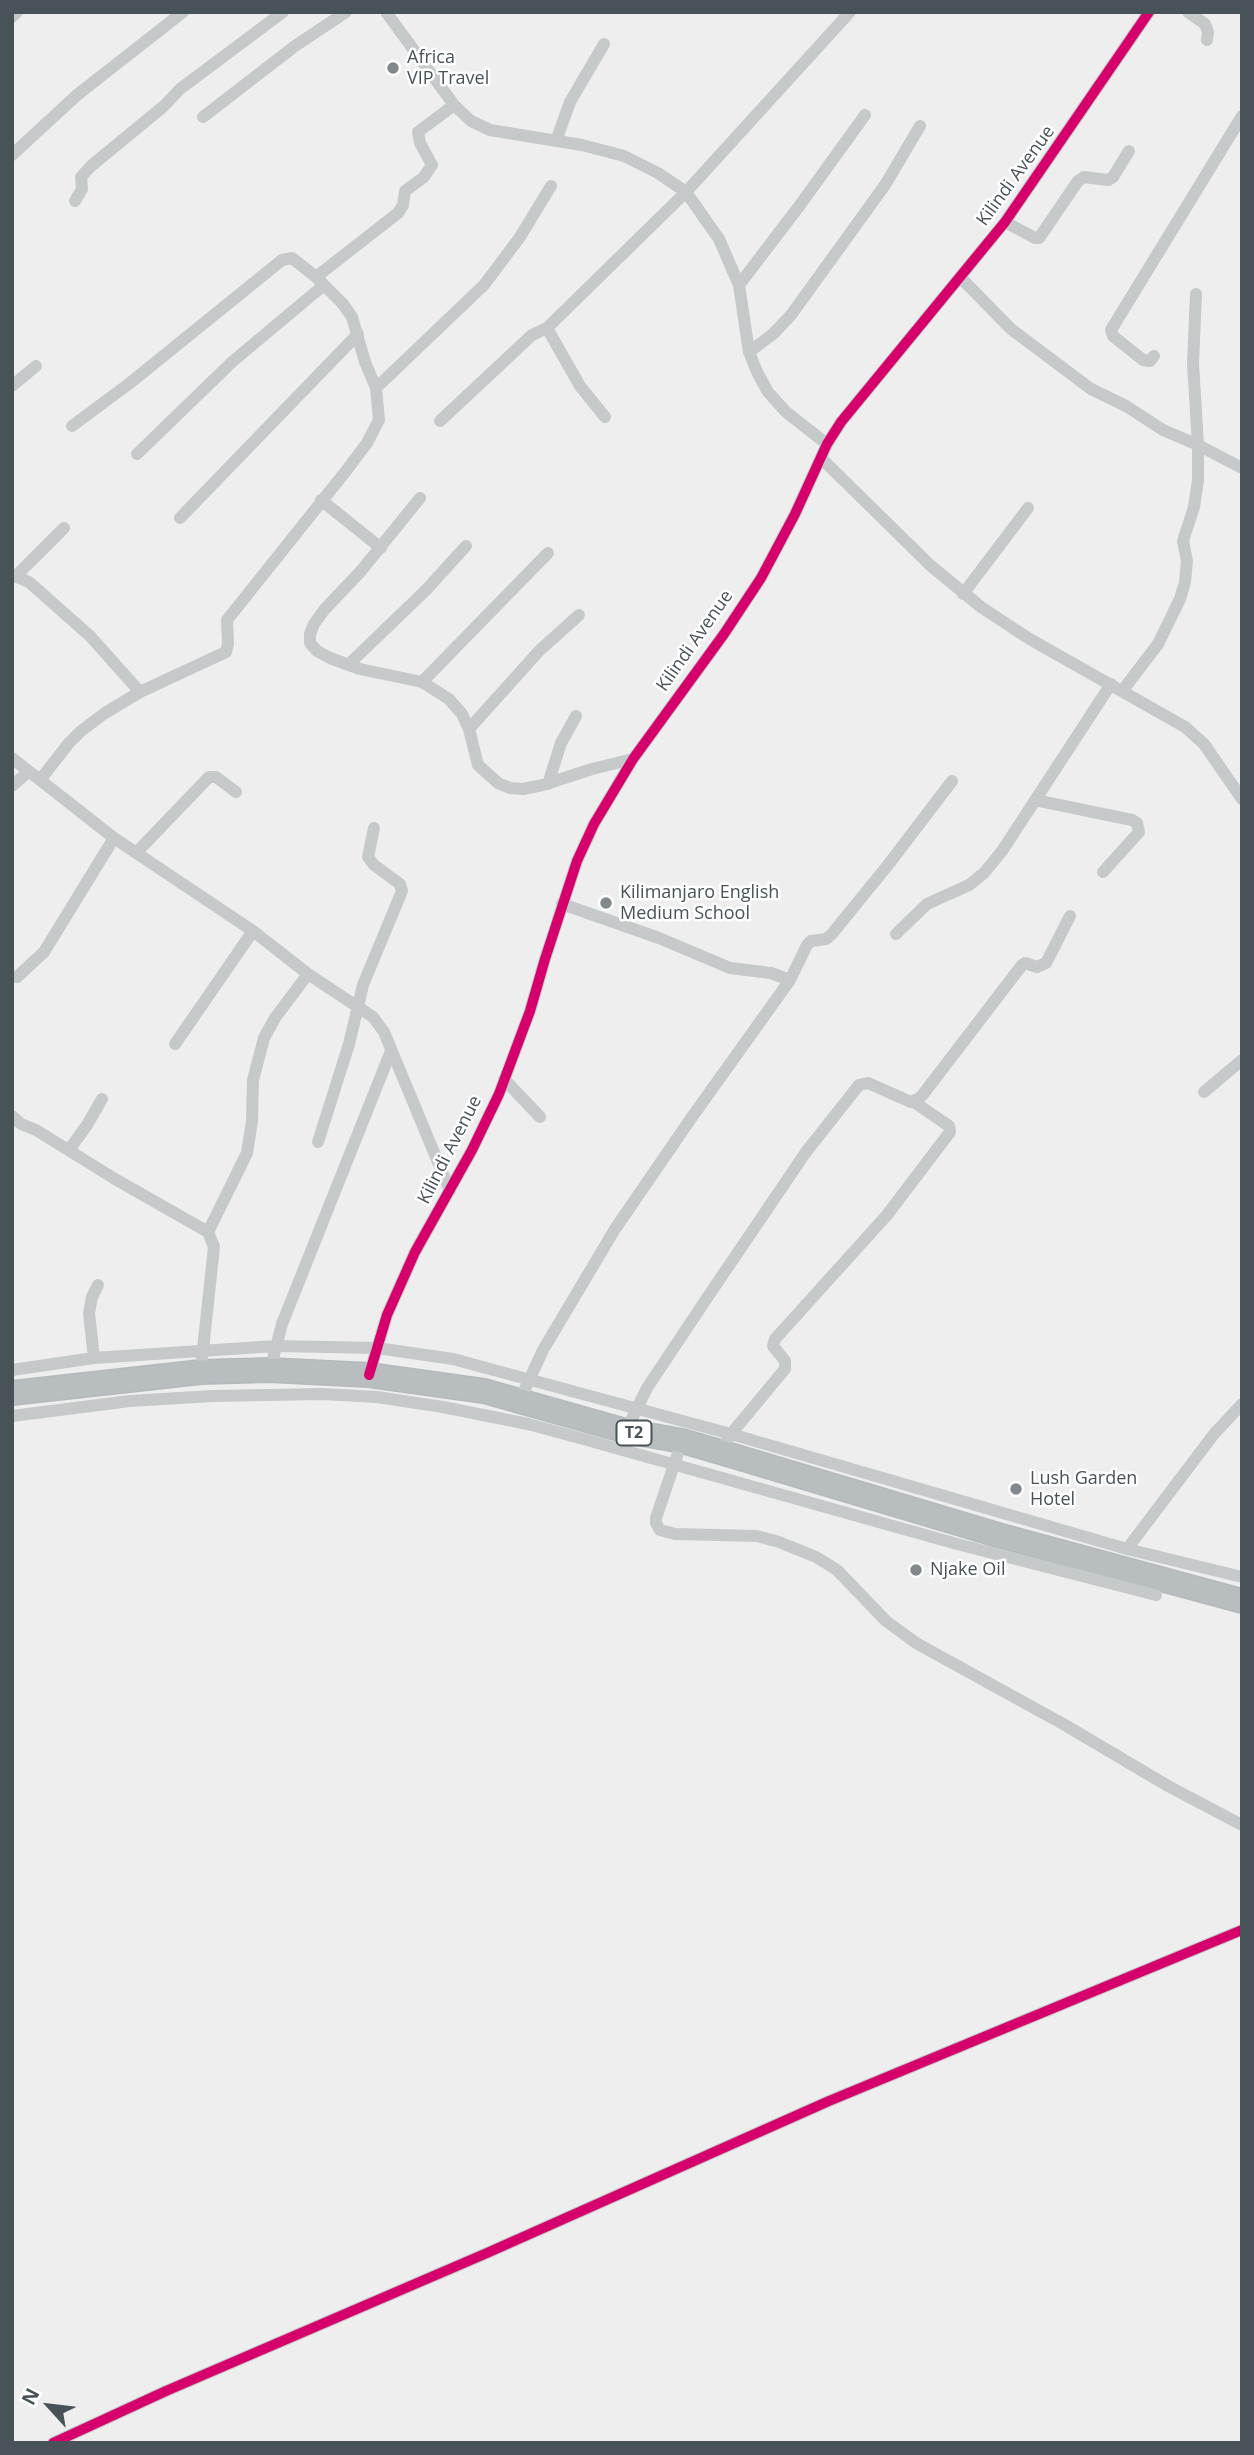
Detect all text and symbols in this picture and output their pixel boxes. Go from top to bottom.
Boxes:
place label: Africa VIP Travel [407,47,489,90]
marker: Africa VIP Travel [385,60,401,76]
street label: Kilindi Avenue [972,122,1060,230]
street label: Kilindi Avenue [652,586,738,696]
place label: Kilimanjaro English Medium School [620,882,779,924]
marker: Kilimanjaro English Medium School [598,895,614,911]
street label: Kilindi Avenue [413,1092,487,1208]
road number: T2 [616,1420,652,1446]
place label: Lush Garden Hotel [1030,1468,1137,1510]
marker: Lush Garden Hotel [1008,1481,1024,1497]
place label: Njake Oil [930,1559,1005,1581]
marker: Njake Oil [908,1562,924,1578]
north arrow [14,2371,84,2441]
text: N [15,2384,45,2409]

